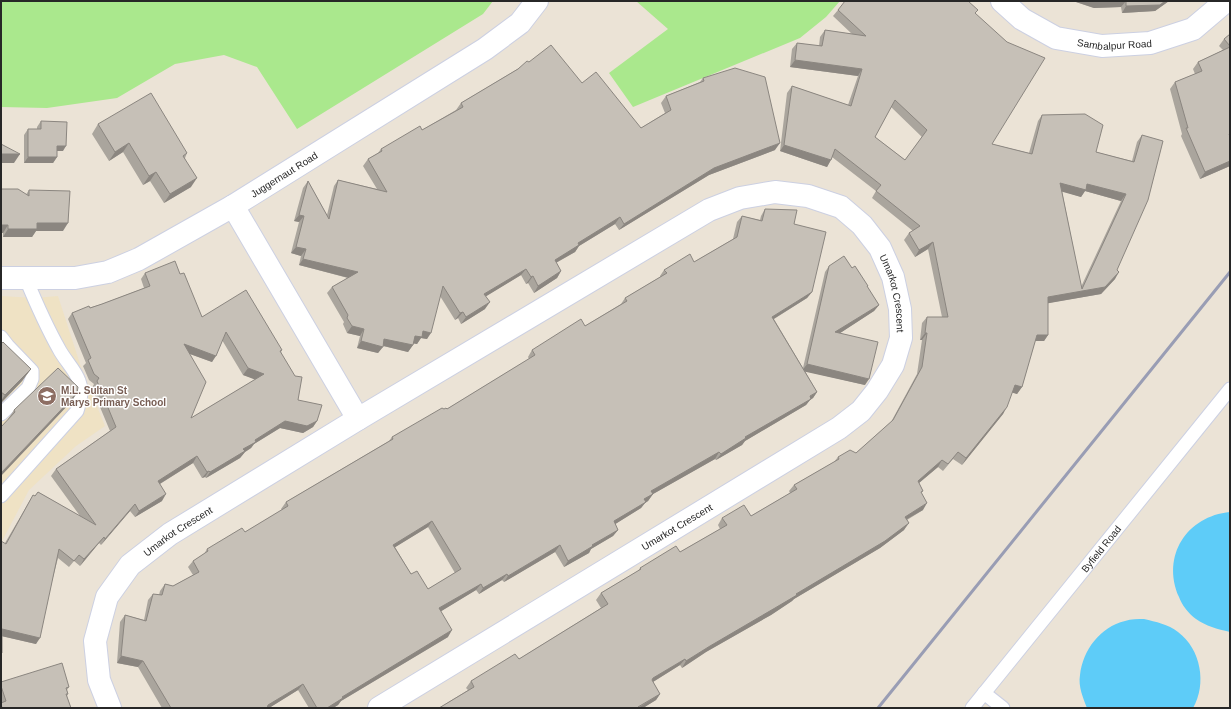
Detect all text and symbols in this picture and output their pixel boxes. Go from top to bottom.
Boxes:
street label: Sambalpur Road [1076,36,1152,52]
street label: Juggernaut Road [248,149,319,199]
street label: Umarkot Crescent [878,252,906,333]
school or university icon: M.L. Sultan St Marys Primary School [36,385,58,407]
place label: M.L. Sultan St Marys Primary School [61,385,166,408]
street label: Umarkot Crescent [640,501,715,552]
street label: Umarkot Crescent [141,504,214,558]
street label: Byfield Road [1079,523,1123,574]

